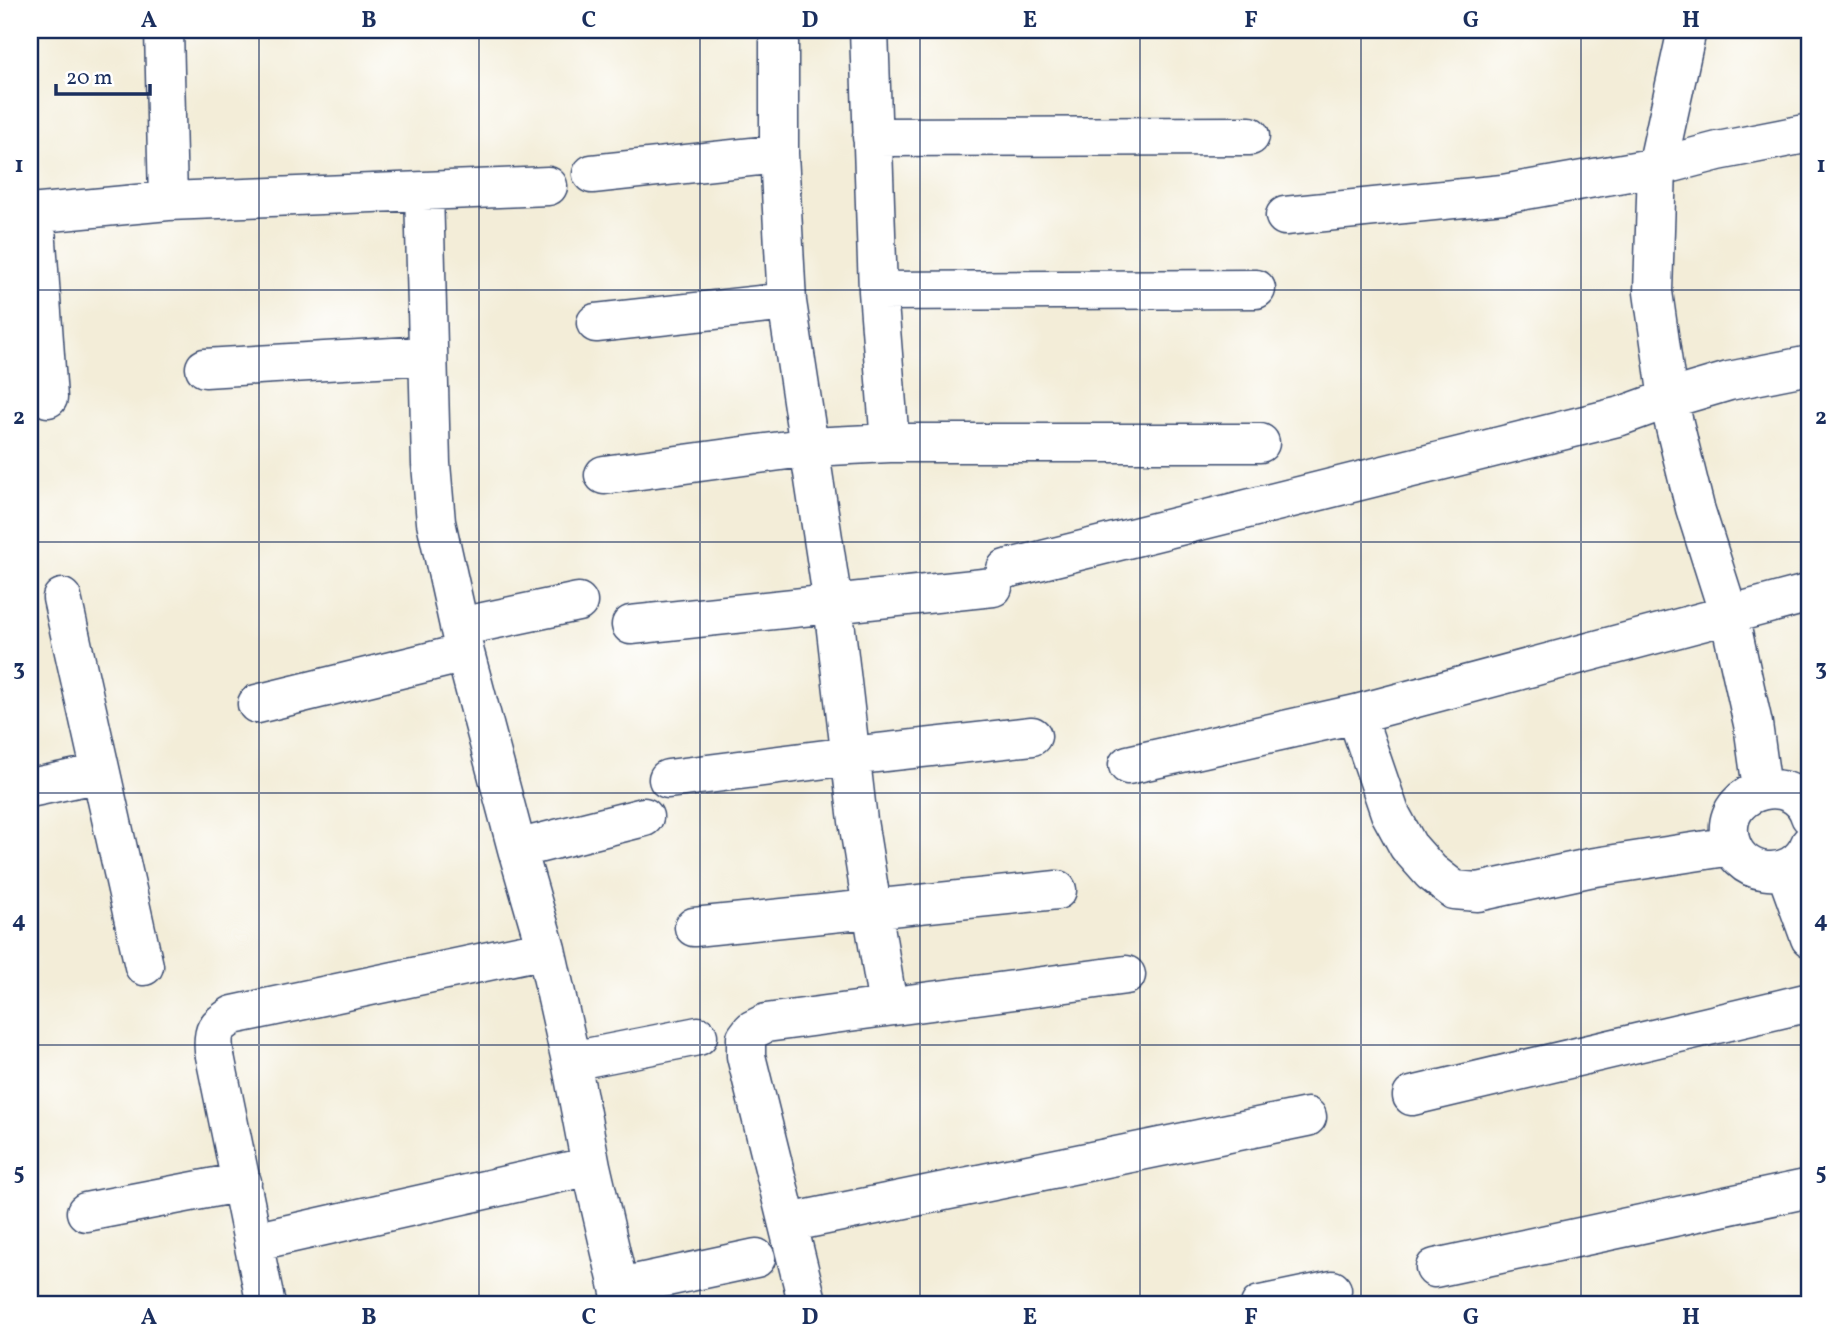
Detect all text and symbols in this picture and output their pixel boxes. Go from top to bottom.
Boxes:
text: A [141,5,157,37]
text: B [361,5,377,37]
text: C [582,5,596,37]
text: D [802,5,819,37]
text: E [1023,5,1037,37]
text: F [1244,5,1258,37]
text: G [1463,5,1479,37]
text: H [1682,5,1700,37]
scale bar [56,52,150,96]
text: 20 m [66,64,112,93]
text: 1 [14,150,24,182]
text: 1 [1816,150,1826,182]
text: 2 [13,402,25,434]
text: 2 [1815,402,1827,434]
text: 3 [13,653,25,685]
text: 3 [1815,653,1827,685]
text: 4 [12,905,26,937]
text: 4 [1814,905,1828,937]
text: 5 [13,1157,25,1189]
text: 5 [1815,1157,1827,1189]
text: A [141,1302,157,1334]
text: B [361,1302,377,1334]
text: C [582,1302,596,1334]
text: D [802,1302,819,1334]
text: E [1023,1302,1037,1334]
text: F [1244,1302,1258,1334]
text: G [1463,1302,1479,1334]
text: H [1682,1302,1700,1334]

